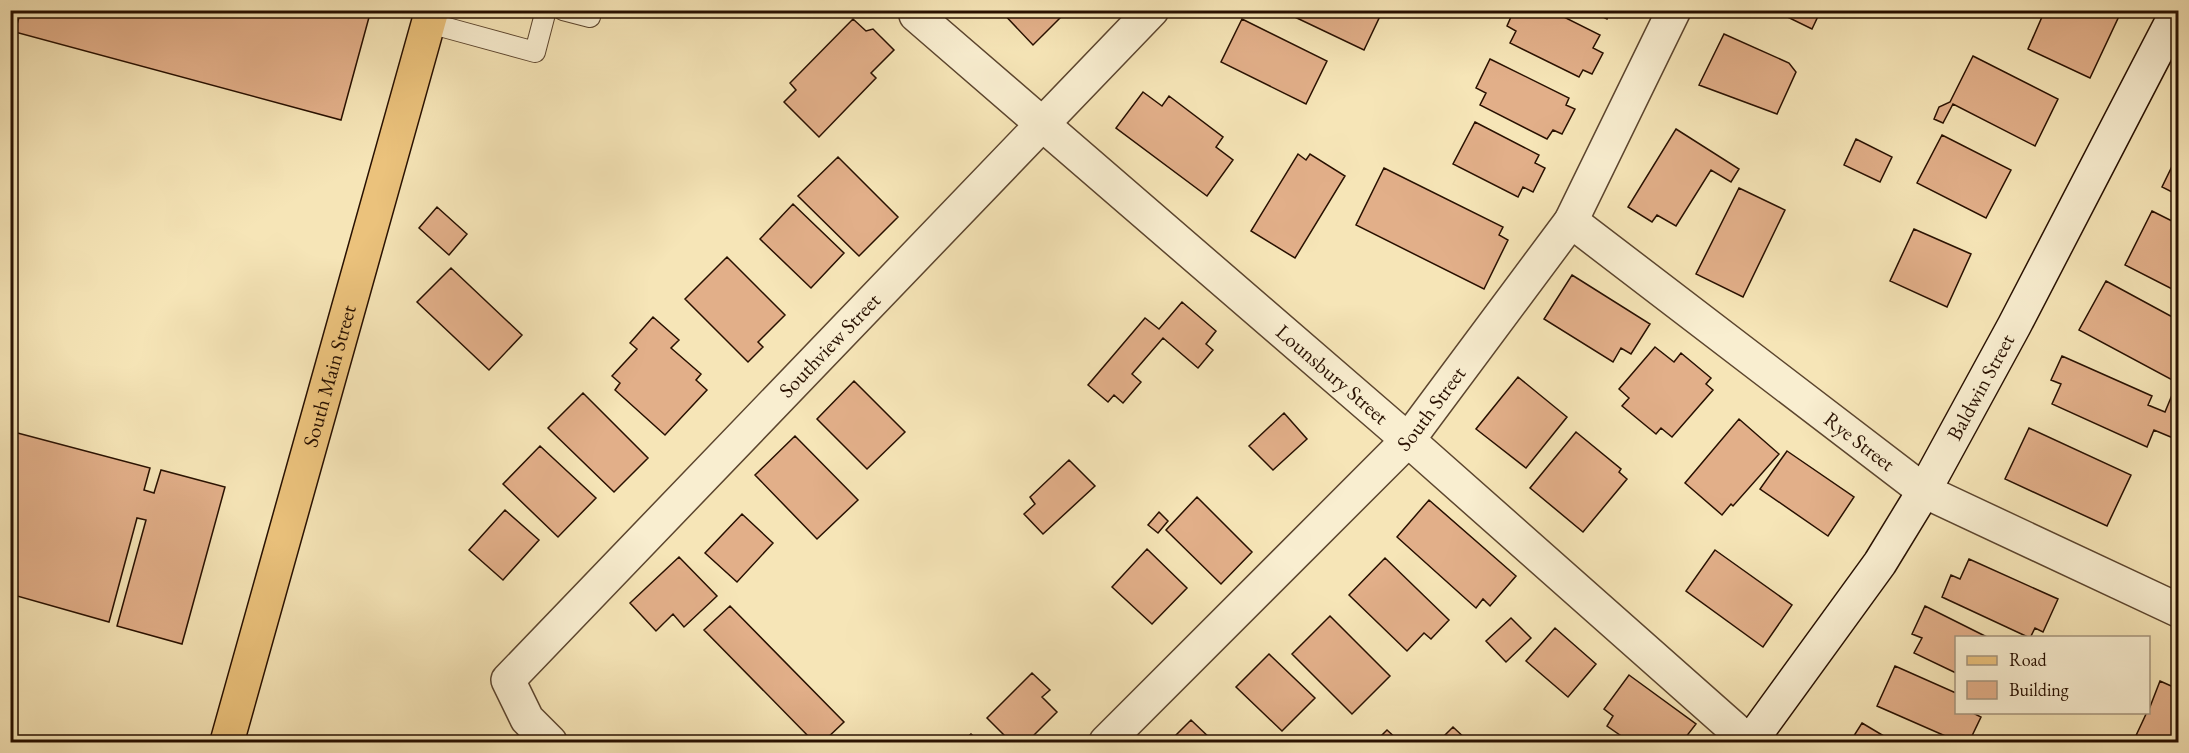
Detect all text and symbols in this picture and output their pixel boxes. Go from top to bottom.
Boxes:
street label: Southview Street [773,287,886,403]
street label: South Main Street [296,301,362,450]
street label: Lounsbury Street [1271,318,1395,430]
street label: Baldwin Street [1940,328,2020,445]
street label: South Street [1391,360,1471,457]
street label: Rye Street [1819,405,1901,477]
legend [1955,636,2150,714]
text: Road [2009,648,2048,671]
text: Building [2009,678,2069,701]

